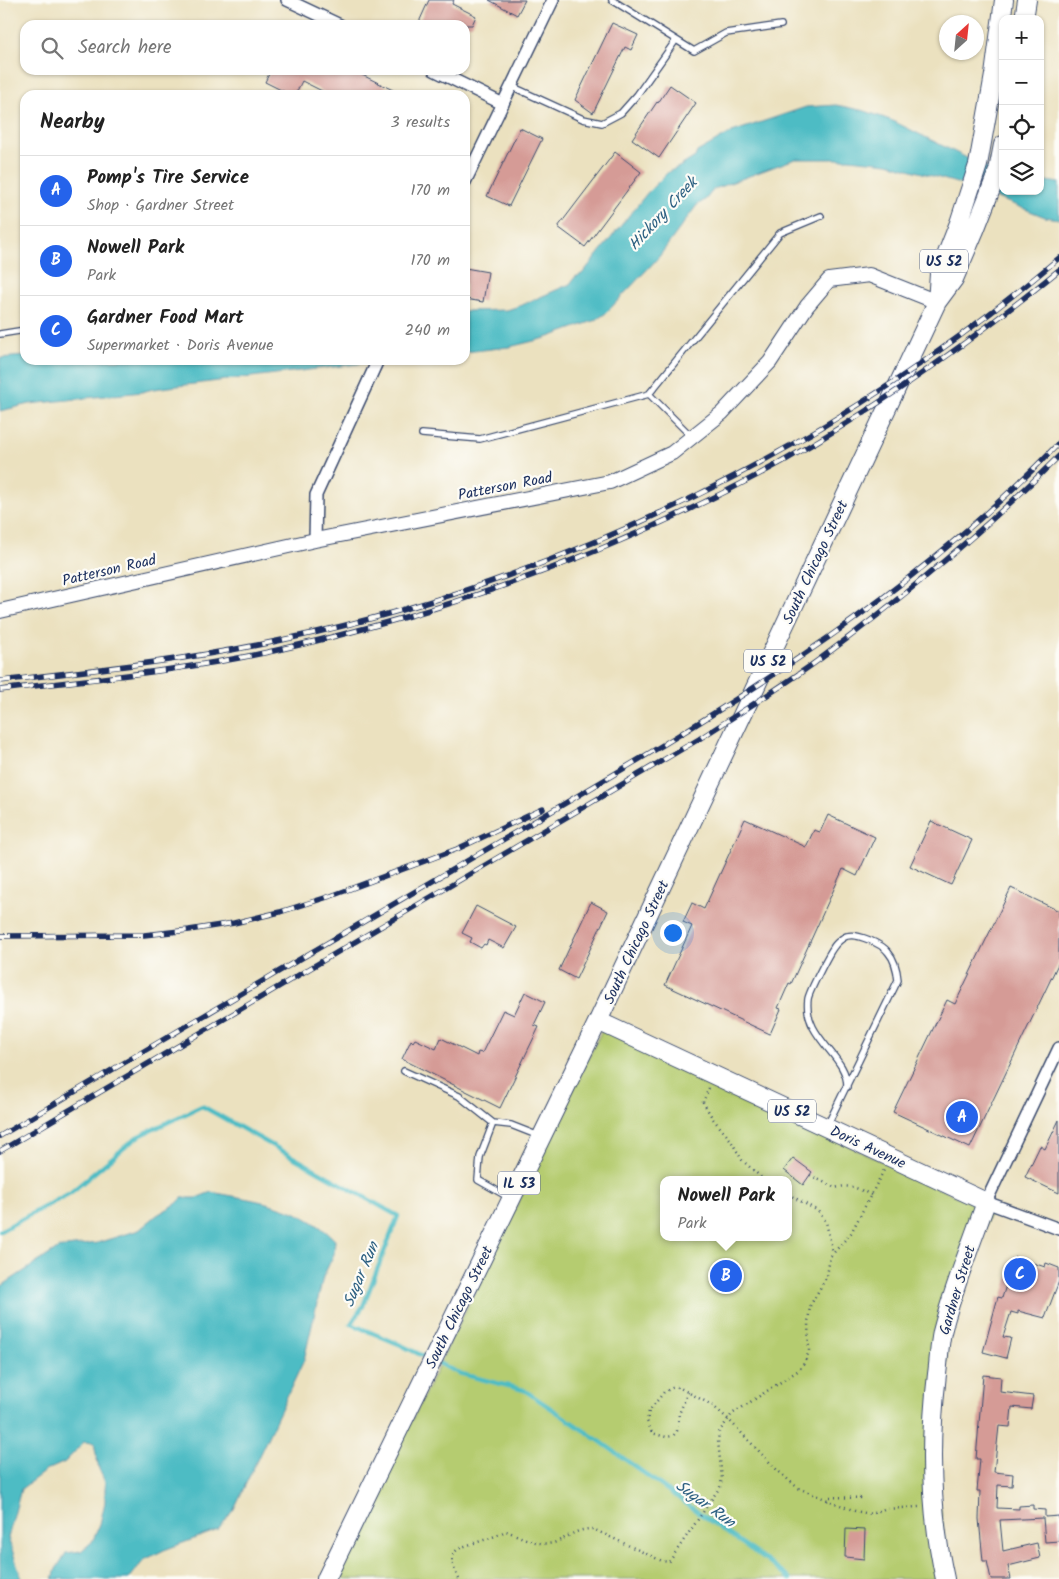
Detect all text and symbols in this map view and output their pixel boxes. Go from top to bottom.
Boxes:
north arrow [939,15,984,60]
map controls [999,15,1044,195]
button: + [999,15,1044,60]
search box [20,20,470,75]
text: Search here [78,33,172,63]
icon: search [38,34,66,62]
button: − [999,60,1044,105]
button: locate [999,105,1044,150]
text: Nearby [40,106,105,139]
text: 3 results [391,110,450,135]
button: layers [999,150,1044,195]
text: Pomp's Tire Service [87,163,249,193]
water label: Hickory Creek [622,170,705,256]
text: A [51,178,61,203]
text: 170 m [410,178,450,203]
text: Shop · Gardner Street [87,193,234,218]
text: Nowell Park [87,233,184,263]
text: B [51,248,61,273]
text: 170 m [410,248,450,273]
road number: US 52 [920,250,968,272]
text: Park [87,263,116,288]
text: Gardner Food Mart [87,303,244,333]
text: C [51,318,61,343]
text: 240 m [405,318,450,343]
text: Supermarket · Doris Avenue [87,333,273,358]
street label: Patterson Road [456,466,555,508]
street label: South Chicago Street [777,496,855,628]
street label: Patterson Road [60,548,159,593]
road number: US 52 [744,649,792,672]
street label: South Chicago Street [598,876,676,1008]
your location [660,920,686,946]
pin: A [946,1098,978,1136]
road number: US 52 [768,1100,816,1122]
street label: Doris Avenue [826,1120,910,1176]
road number: IL 53 [498,1172,540,1194]
popup [660,1176,792,1241]
text: Nowell Park [677,1181,775,1211]
text: Park [677,1211,706,1236]
water label: Sugar Run [336,1237,387,1311]
street label: South Chicago Street [420,1242,500,1373]
street label: Gardner Street [933,1242,983,1338]
pin: C [1004,1255,1036,1293]
pin: B [710,1257,742,1295]
water label: Sugar Run [670,1474,741,1535]

